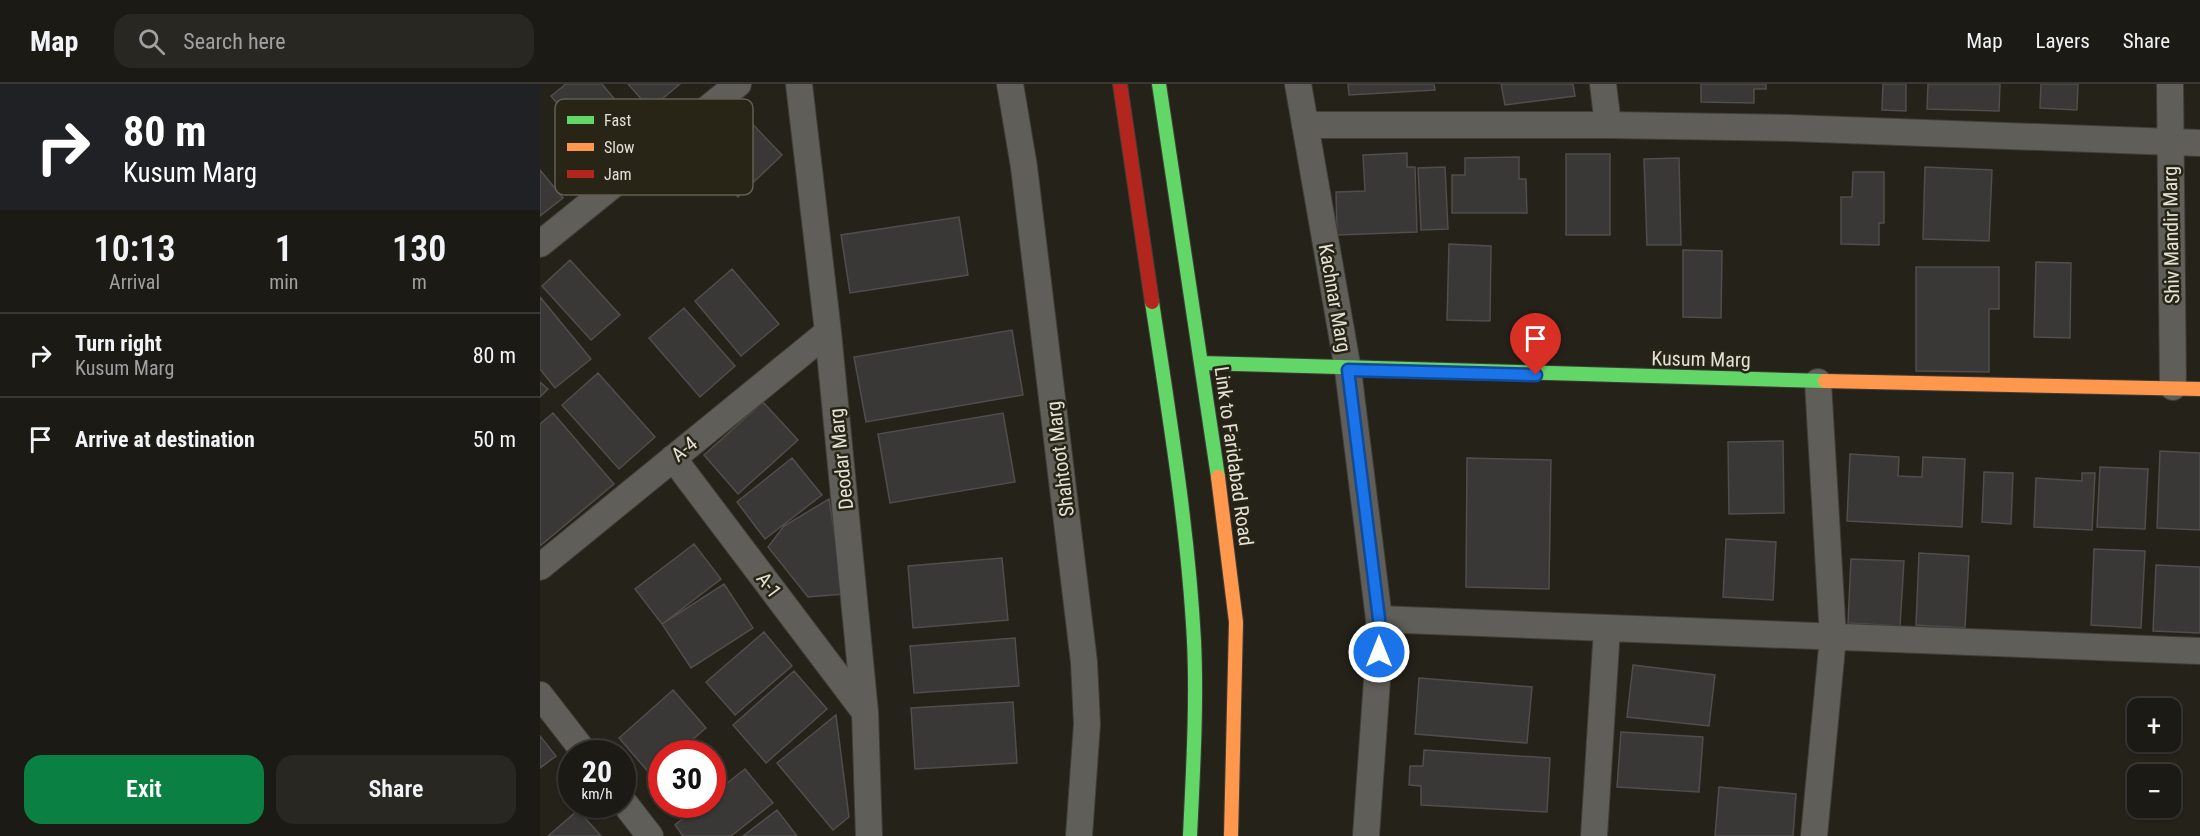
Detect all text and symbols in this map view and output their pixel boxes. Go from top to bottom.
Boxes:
search box [114,14,534,68]
text: Map [30,25,78,58]
icon: search [135,25,168,58]
text: Search here [183,29,286,54]
text: Map [1966,29,2003,53]
text: Layers [2036,29,2090,53]
text: Share [2123,29,2170,53]
legend [555,99,753,195]
text: 80 m [123,107,206,156]
icon: right [24,108,102,186]
text: Fast [604,111,631,130]
text: Slow [604,138,634,157]
text: Kusum Marg [123,157,257,189]
text: Jam [604,165,631,184]
street label: Shiv Mandir Marg [2158,166,2184,304]
text: 10:13 [94,228,176,270]
text: 1 [275,228,293,270]
text: 130 [392,228,446,270]
street label: Kachnar Marg [1314,242,1356,354]
text: Arrival [109,270,160,294]
text: min [269,270,298,294]
text: m [412,270,427,294]
pin [1510,313,1561,375]
icon: arrive [1519,322,1552,355]
text: Turn right [75,331,162,356]
icon: right [24,339,57,372]
text: 80 m [473,343,516,368]
street label: Kusum Marg [1651,346,1751,372]
text: Kusum Marg [75,356,174,380]
street label: Link to Faridabad Road [1210,365,1258,547]
street label: Shahtoot Marg [1041,400,1079,518]
street label: Deodar Marg [824,407,858,511]
icon: arrive [24,423,57,456]
text: Arrive at destination [75,427,255,452]
text: 50 m [473,427,516,452]
street label: A-4 [666,431,702,467]
street label: A-1 [751,567,787,603]
position arrow [1347,620,1411,684]
map controls [2127,698,2181,818]
button: + [2127,698,2181,752]
speed limit sign: 30 [648,740,726,818]
text: 20 [582,754,612,789]
button: Exit [24,755,264,824]
button: Share [276,755,516,824]
button: − [2127,764,2181,818]
text: km/h [582,785,612,803]

